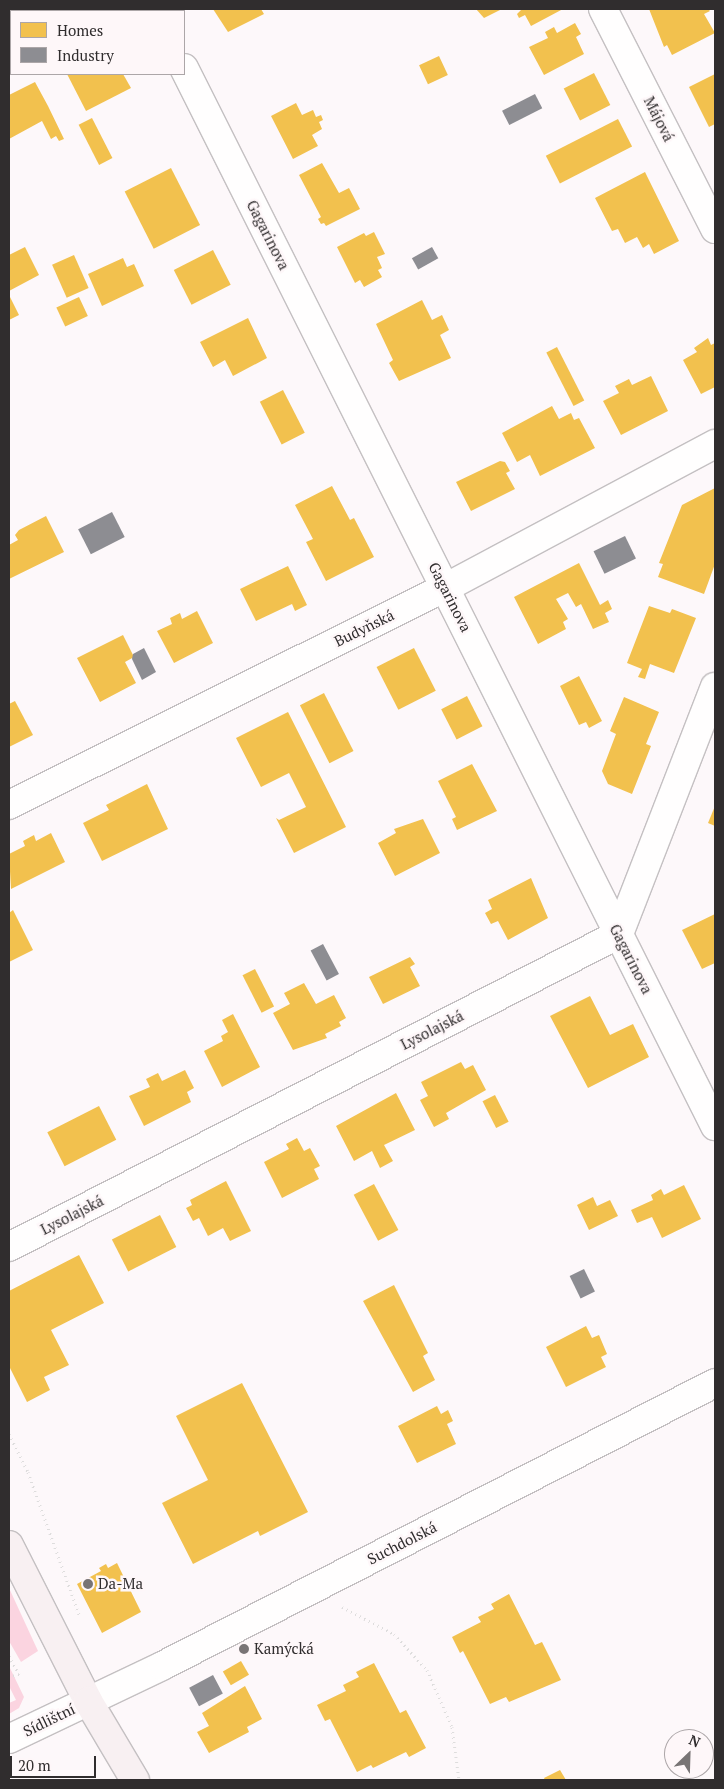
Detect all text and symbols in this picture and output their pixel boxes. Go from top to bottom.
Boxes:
legend [10,10,185,75]
text: Homes [57,20,103,40]
text: Industry [57,45,114,65]
street label: Májová [640,93,678,145]
street label: Gagarinova [243,197,293,273]
street label: Gagarinova [425,559,475,635]
street label: Budyňská [331,606,397,650]
street label: Gagarinova [606,921,656,997]
street label: Lysolajská [398,1007,466,1053]
street label: Lysolajská [38,1192,106,1238]
street label: Suchdolská [364,1518,440,1568]
place label: Da-Ma [98,1575,143,1593]
marker: Da-Ma [82,1578,94,1590]
place label: Kamýcká [254,1640,314,1658]
marker: Kamýcká [238,1643,250,1655]
street label: Sídlištní [20,1700,78,1740]
north arrow [664,1729,714,1779]
text: N [686,1730,704,1752]
scale bar [12,1746,99,1778]
text: 20 m [18,1755,51,1775]

